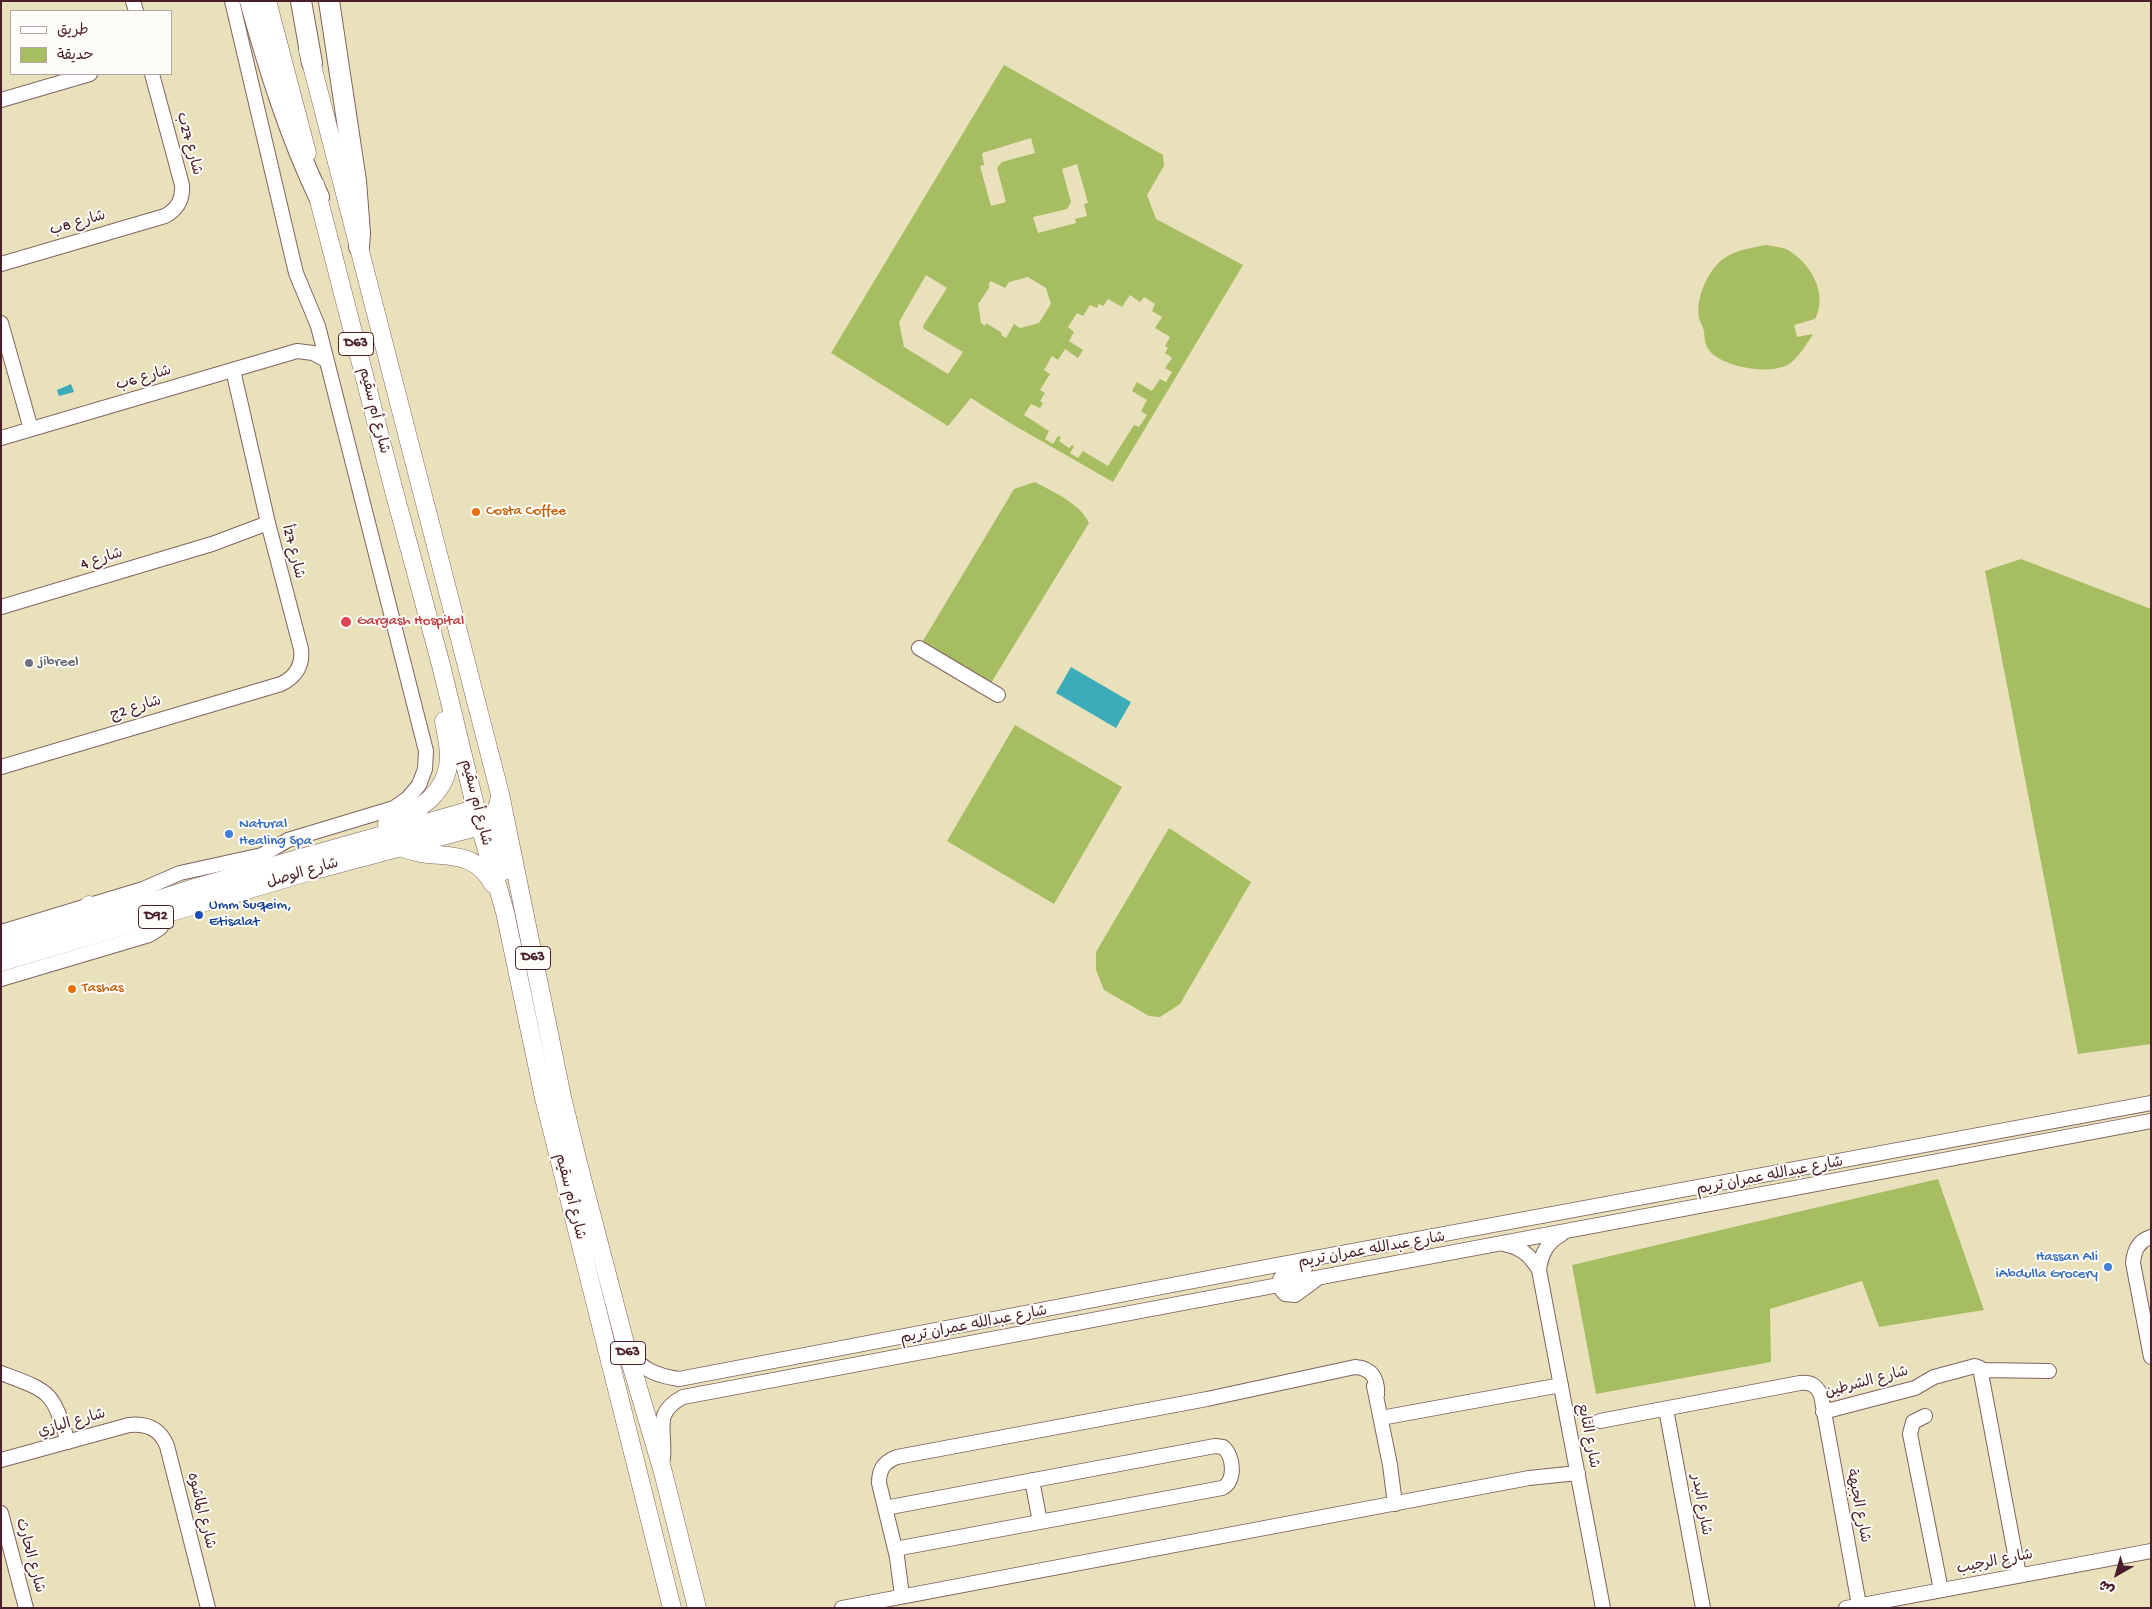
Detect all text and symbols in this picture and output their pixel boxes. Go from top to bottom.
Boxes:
legend [10,10,172,75]
text: طريق [57,22,89,40]
text: حديقة [57,47,94,65]
street label: شارع 27ب [171,111,205,177]
street label: شارع 8ب [48,207,108,241]
road number: D63 [338,332,374,356]
street label: شارع 6ب [114,363,174,395]
street label: شارع أم سقيم [354,366,392,456]
place label: Costa Coffee [486,503,566,521]
marker: Costa Coffee [470,506,482,518]
street label: شارع 27أ [277,523,307,581]
street label: شارع 4 [79,545,125,575]
place label: Gargash Hospital [357,613,464,631]
marker: Gargash Hospital [339,615,353,629]
place label: jibreel [39,654,79,672]
marker: jibreel [23,657,35,669]
street label: شارع 2ج [108,693,164,725]
street label: شارع أم سقيم [456,758,494,848]
place label: Natural Healing Spa [239,816,312,851]
marker: Natural Healing Spa [223,828,235,840]
street label: شارع الوصل [265,855,341,893]
place label: Umm Suqeim, Etisalat [209,897,292,932]
road number: D92 [138,906,174,929]
marker: Umm Suqeim, Etisalat [193,909,205,921]
road number: D63 [516,946,550,970]
place label: Tashas [82,980,124,998]
marker: Tashas [66,983,78,995]
street label: شارع أم سقيم [550,1152,588,1242]
street label: شارع عبدالله عمران تريم [1695,1154,1845,1200]
street label: شارع عبدالله عمران تريم [1297,1229,1447,1273]
place label: Hassan Ali iAbdulla Grocery [1996,1249,2098,1284]
marker: Hassan Ali iAbdulla Grocery [2102,1261,2114,1273]
street label: شارع عبدالله عمران تريم [899,1303,1049,1349]
road number: D63 [610,1342,646,1365]
street label: شارع الشرطين [1823,1363,1911,1403]
street label: شارع التابع [1572,1402,1602,1470]
street label: شارع اليازي [36,1406,108,1442]
street label: شارع الجبهة [1841,1468,1873,1544]
street label: شارع الماشوه [182,1471,218,1551]
street label: شارع البدر [1686,1473,1714,1537]
street label: شارع الحارث [10,1517,48,1595]
street label: شارع الرجيب [1955,1547,2035,1579]
north arrow [2092,1549,2142,1599]
text: ش [2096,1575,2119,1598]

